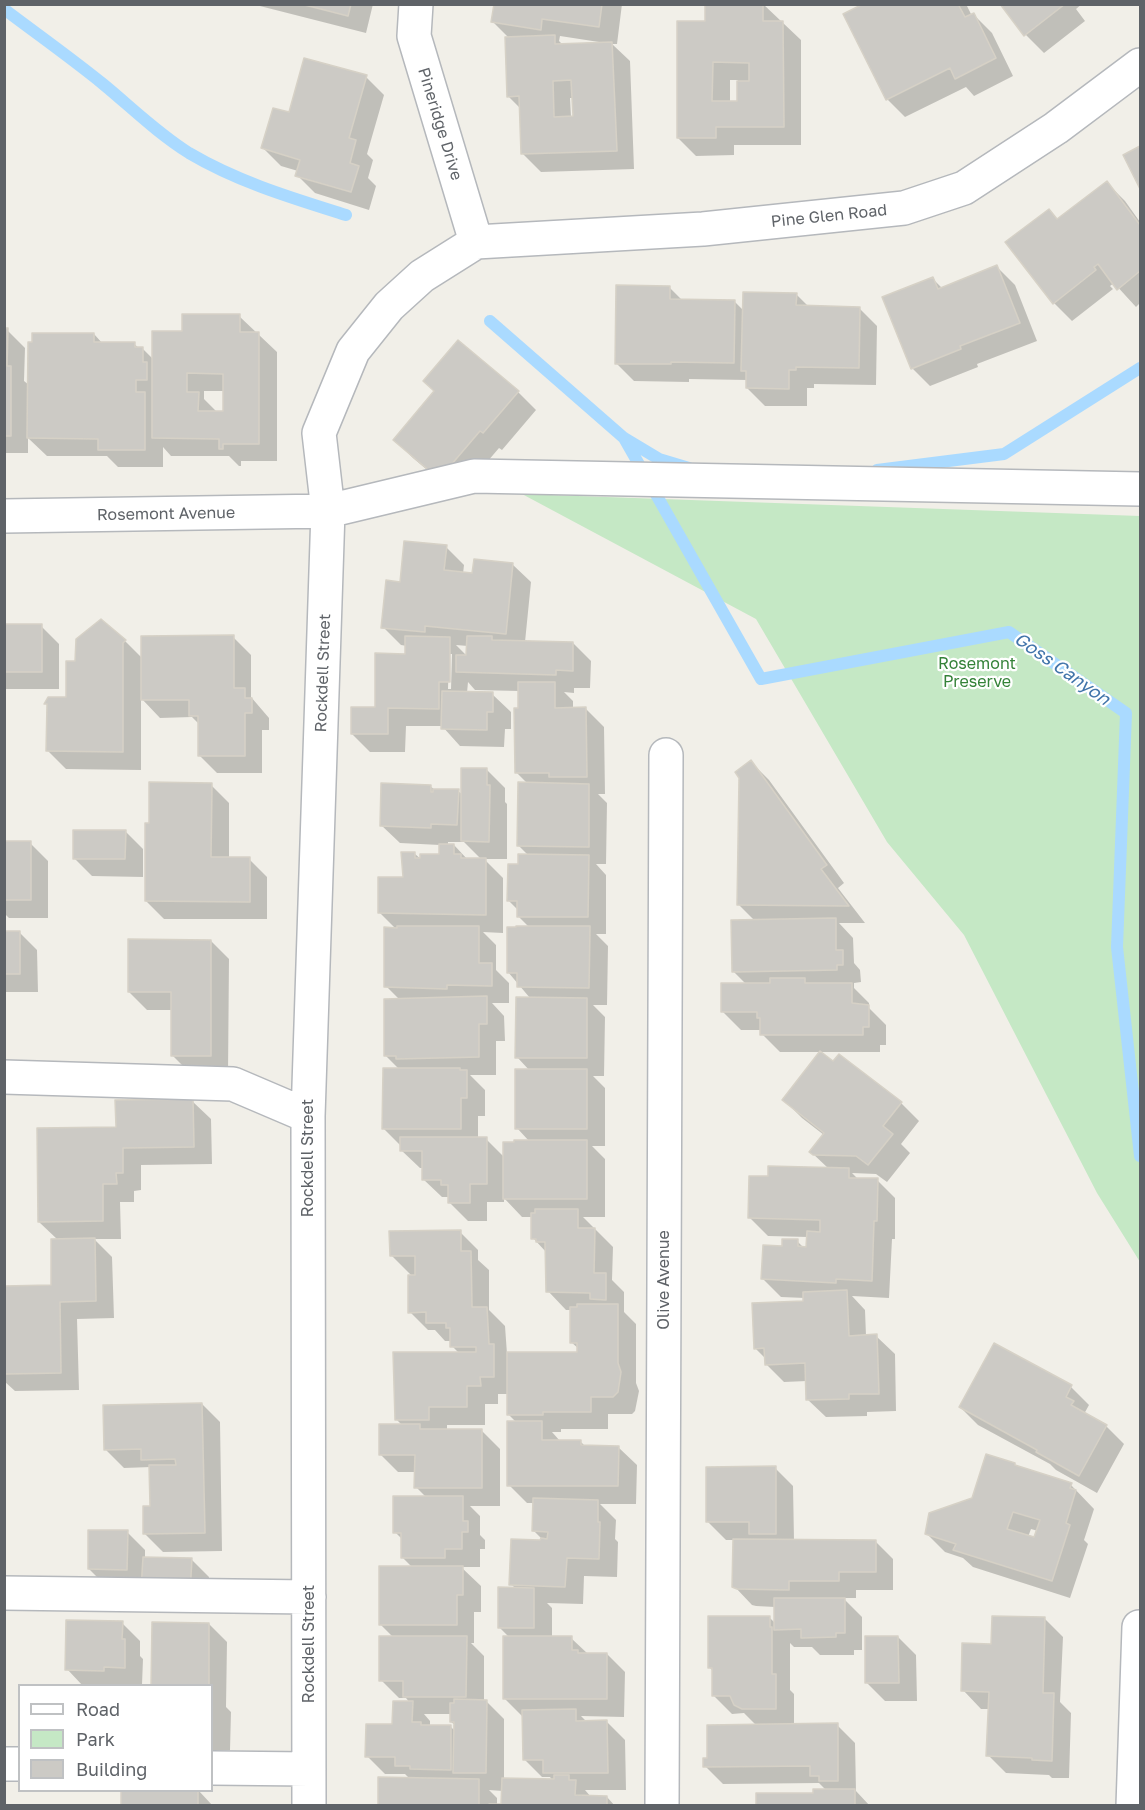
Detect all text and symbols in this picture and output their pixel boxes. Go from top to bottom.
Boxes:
street label: Pineridge Drive [414,65,466,183]
street label: Pine Glen Road [770,200,888,232]
street label: Rosemont Avenue [97,503,235,525]
street label: Rockdell Street [311,613,335,733]
water label: Goss Canyon [1010,628,1114,710]
park label: Rosemont Preserve [938,654,1016,692]
street label: Rockdell Street [298,1099,318,1217]
street label: Olive Avenue [654,1230,674,1330]
street label: Rockdell Street [299,1585,319,1703]
legend [18,1684,213,1792]
text: Road [76,1698,120,1720]
text: Park [76,1728,115,1750]
text: Building [76,1758,147,1780]

